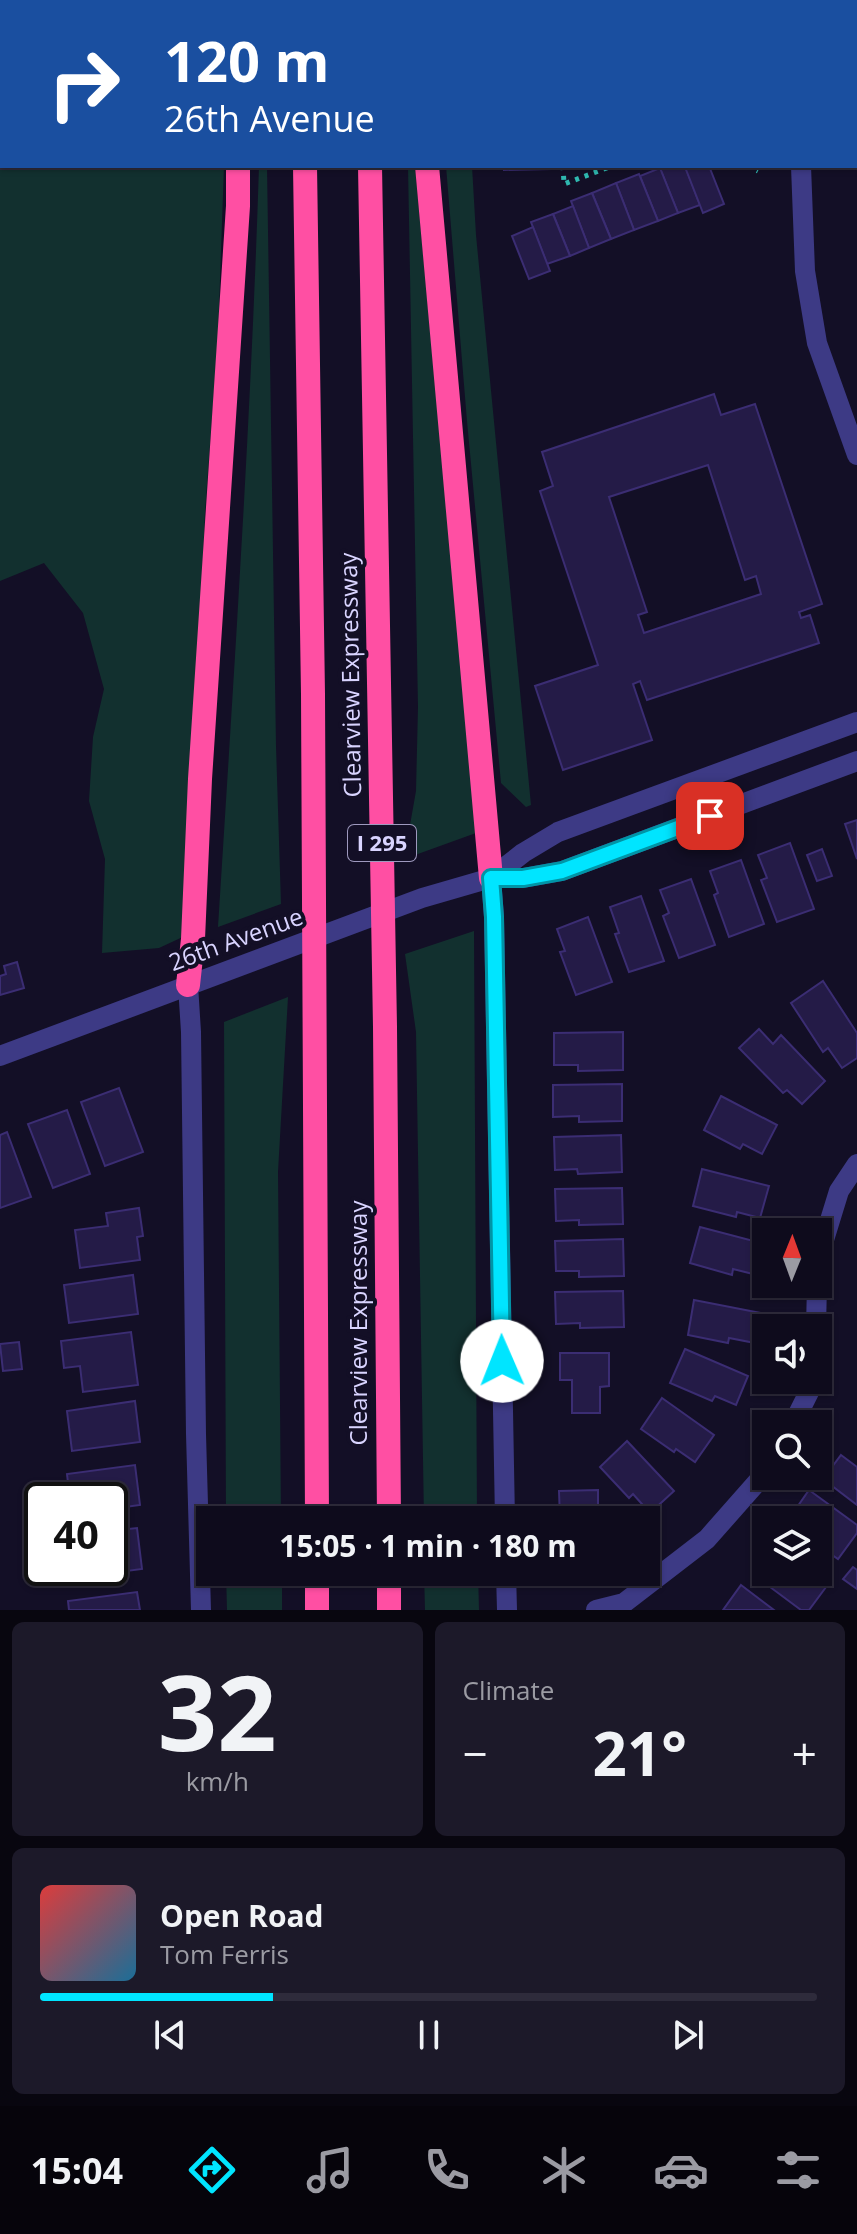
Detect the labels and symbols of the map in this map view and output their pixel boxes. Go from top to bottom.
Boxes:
street label: Clearview Expressway [331,551,368,798]
pin [676,782,744,850]
road number: I 295 [348,825,416,861]
street label: 26th Avenue [164,899,307,978]
street label: Clearview Expressway [341,1200,374,1445]
north arrow [752,1218,832,1298]
position arrow [460,1319,544,1403]
speed limit sign: 40 [24,1482,128,1586]

